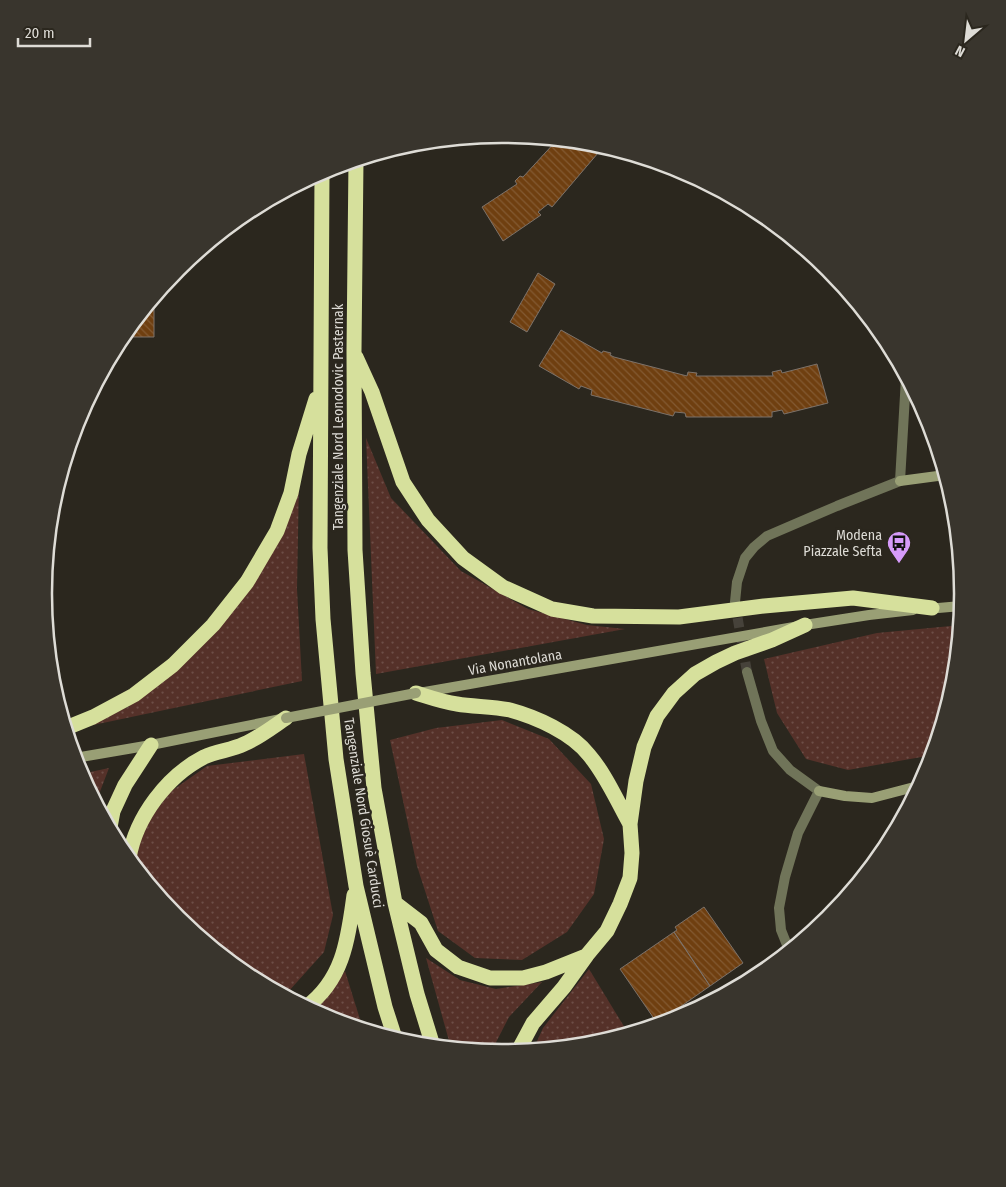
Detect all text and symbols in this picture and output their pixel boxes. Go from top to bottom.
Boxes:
scale bar [18,15,90,47]
north arrow [941,15,991,65]
text: 20 m [25,24,55,42]
text: N [952,42,968,61]
street label: Tangenziale Nord Leonodovic Pasternak [330,303,347,530]
place label: Modena Piazzale Sefta [803,527,882,560]
bus stop icon: Modena Piazzale Sefta [886,530,912,564]
street label: Via Nonantolana [467,646,563,679]
street label: Tangenziale Nord Giosuè Carducci [340,717,387,909]

